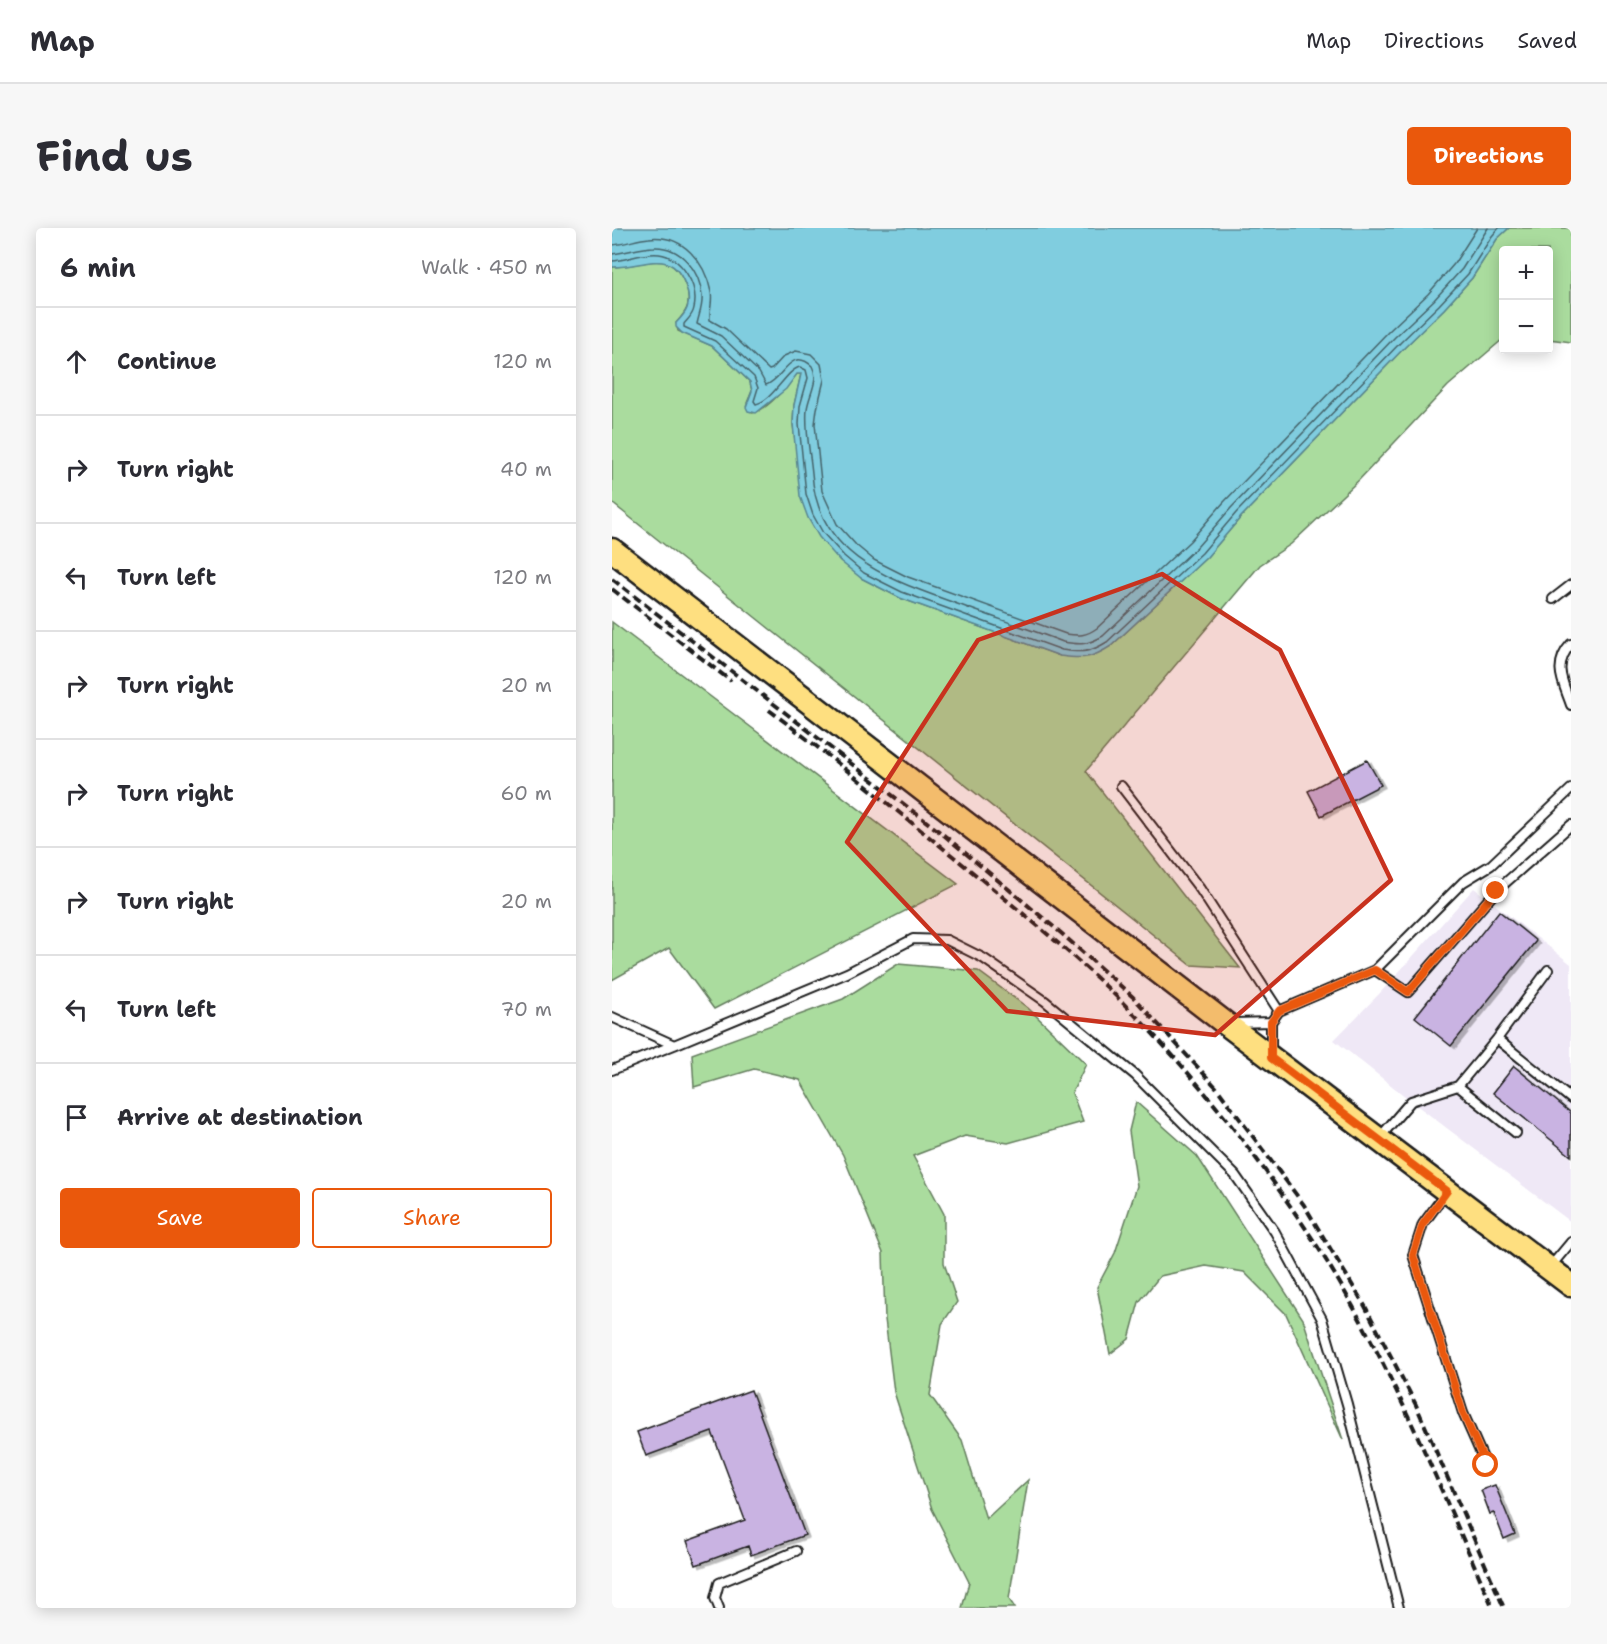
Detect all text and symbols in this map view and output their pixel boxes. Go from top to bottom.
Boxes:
text: Map [30,22,95,60]
text: Map [1306,27,1351,55]
text: Directions [1384,27,1484,55]
text: Saved [1517,27,1577,55]
button: Directions [1407,127,1571,185]
text: Find us [36,128,193,184]
map controls [1499,246,1553,354]
button: + [1499,246,1553,300]
text: 6 min [60,250,136,285]
text: Walk · 450 m [421,254,552,280]
button: − [1499,300,1553,354]
icon: ahead [60,345,93,378]
text: Continue [117,347,217,376]
text: 120 m [493,348,552,374]
icon: right [60,453,93,486]
text: Turn right [117,455,234,484]
text: 40 m [500,456,552,482]
icon: left [60,561,93,594]
text: Turn left [117,563,216,592]
text: 120 m [493,564,552,590]
icon: right [60,669,93,702]
text: Turn right [117,671,234,700]
text: 20 m [501,672,552,698]
icon: right [60,777,93,810]
text: Turn right [117,779,234,808]
text: 60 m [500,780,552,806]
route end [1482,877,1508,903]
icon: right [60,885,93,918]
text: Turn right [117,887,234,916]
text: 20 m [501,888,552,914]
icon: left [60,993,93,1026]
text: Turn left [117,995,216,1024]
text: 70 m [500,996,552,1022]
icon: arrive [60,1101,93,1134]
text: Arrive at destination [117,1103,363,1132]
button: Save [60,1188,300,1248]
button: Share [312,1188,552,1248]
route start [1472,1451,1498,1477]

